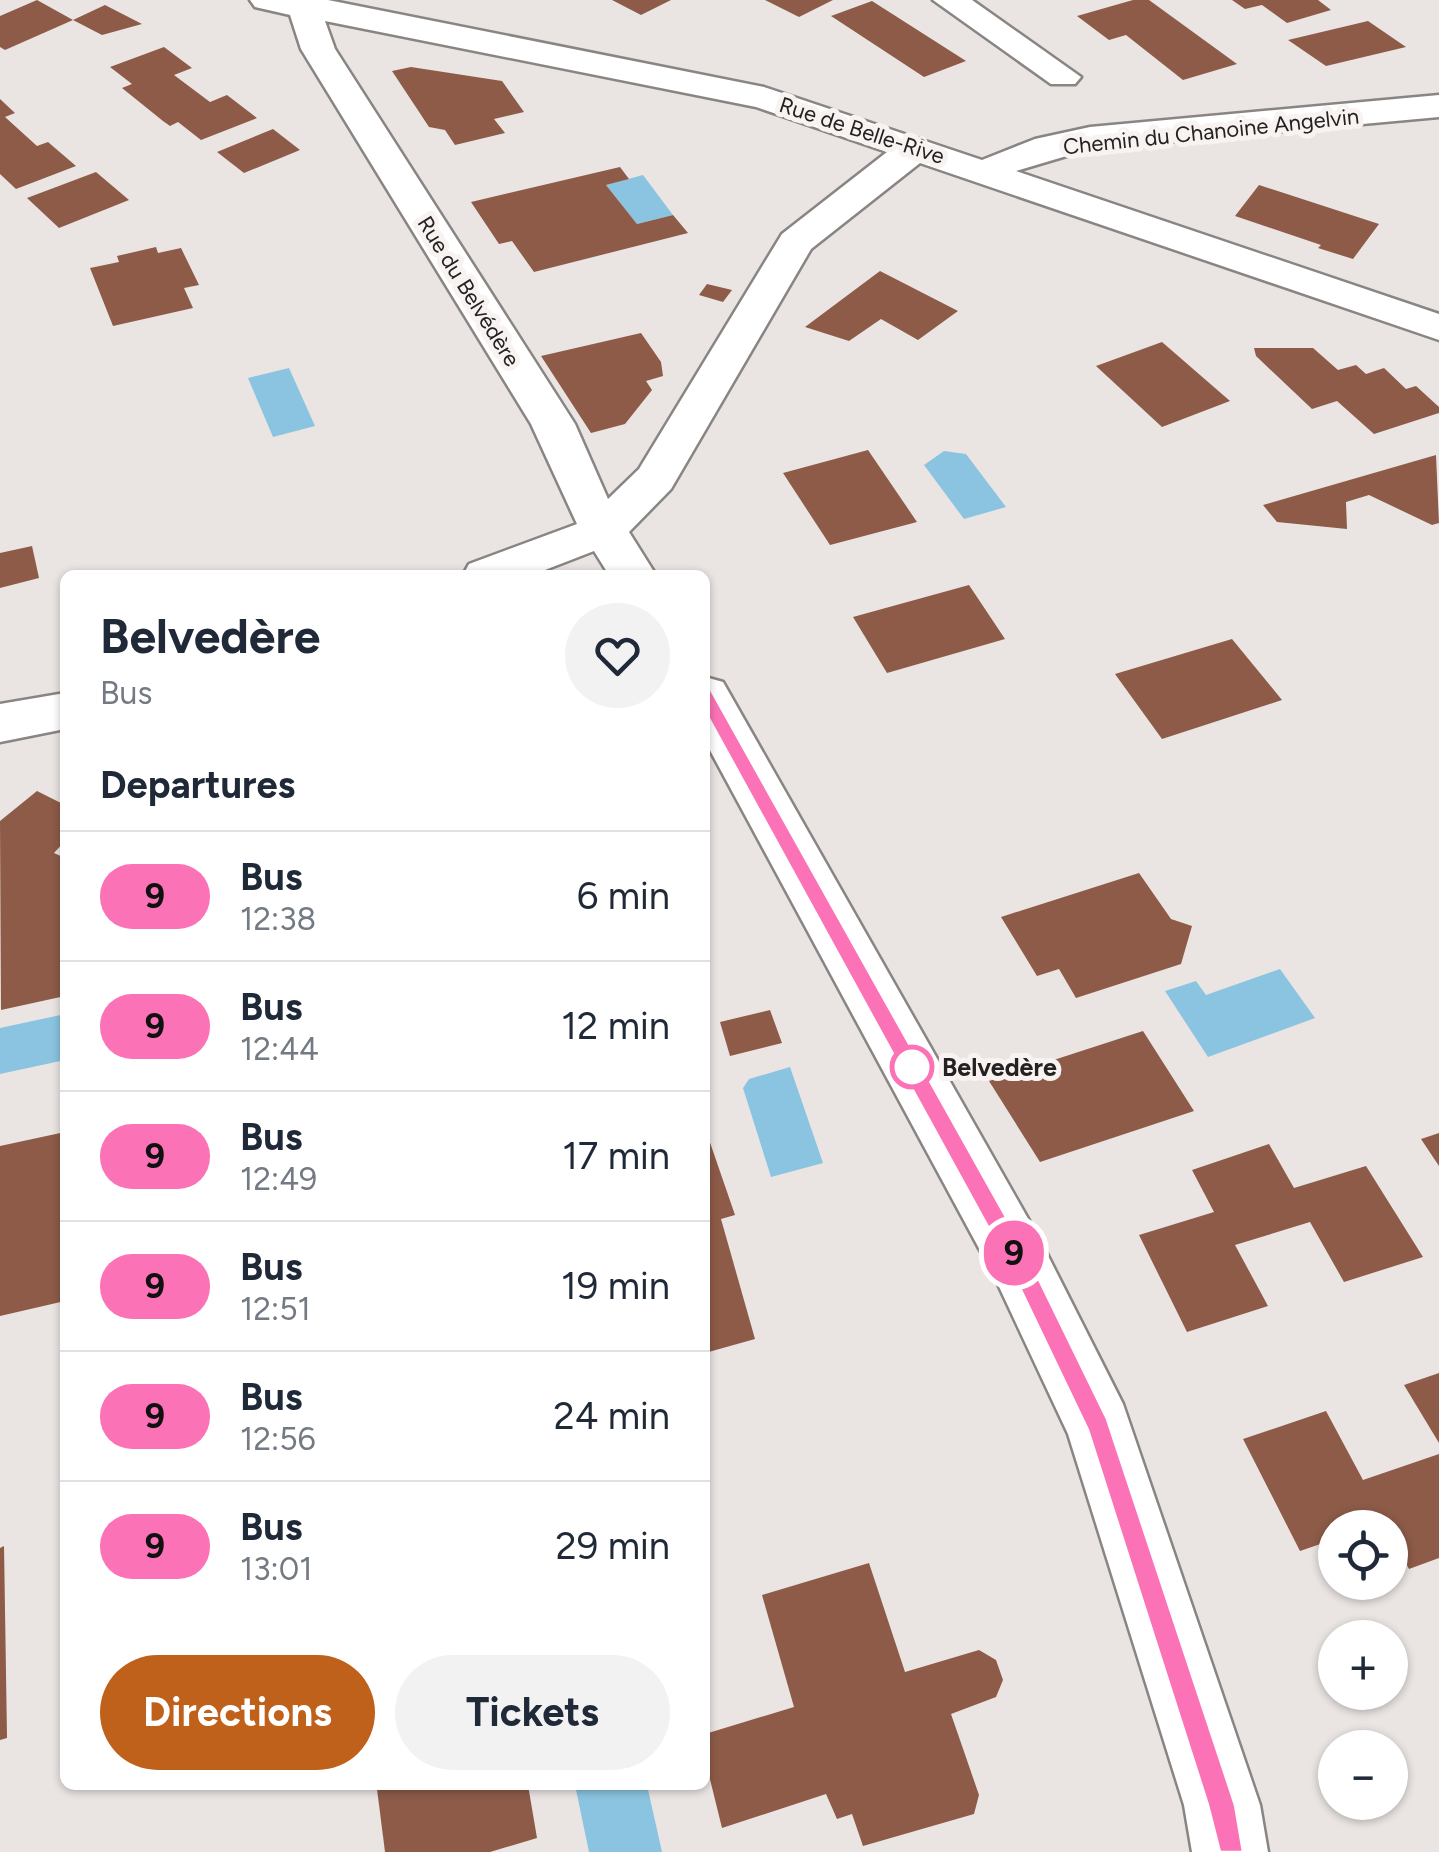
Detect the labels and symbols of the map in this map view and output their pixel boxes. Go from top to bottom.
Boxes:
street label: Rue de Belle-Rive [776,91,948,170]
street label: Chemin du Chanoine Angelvin [1062,103,1360,160]
street label: Rue du Belvédère [412,211,526,371]
marker: Belvedère [891,1046,933,1088]
place label: Belvedère [942,1052,1057,1082]
line badge: 9 [982,1220,1046,1286]

